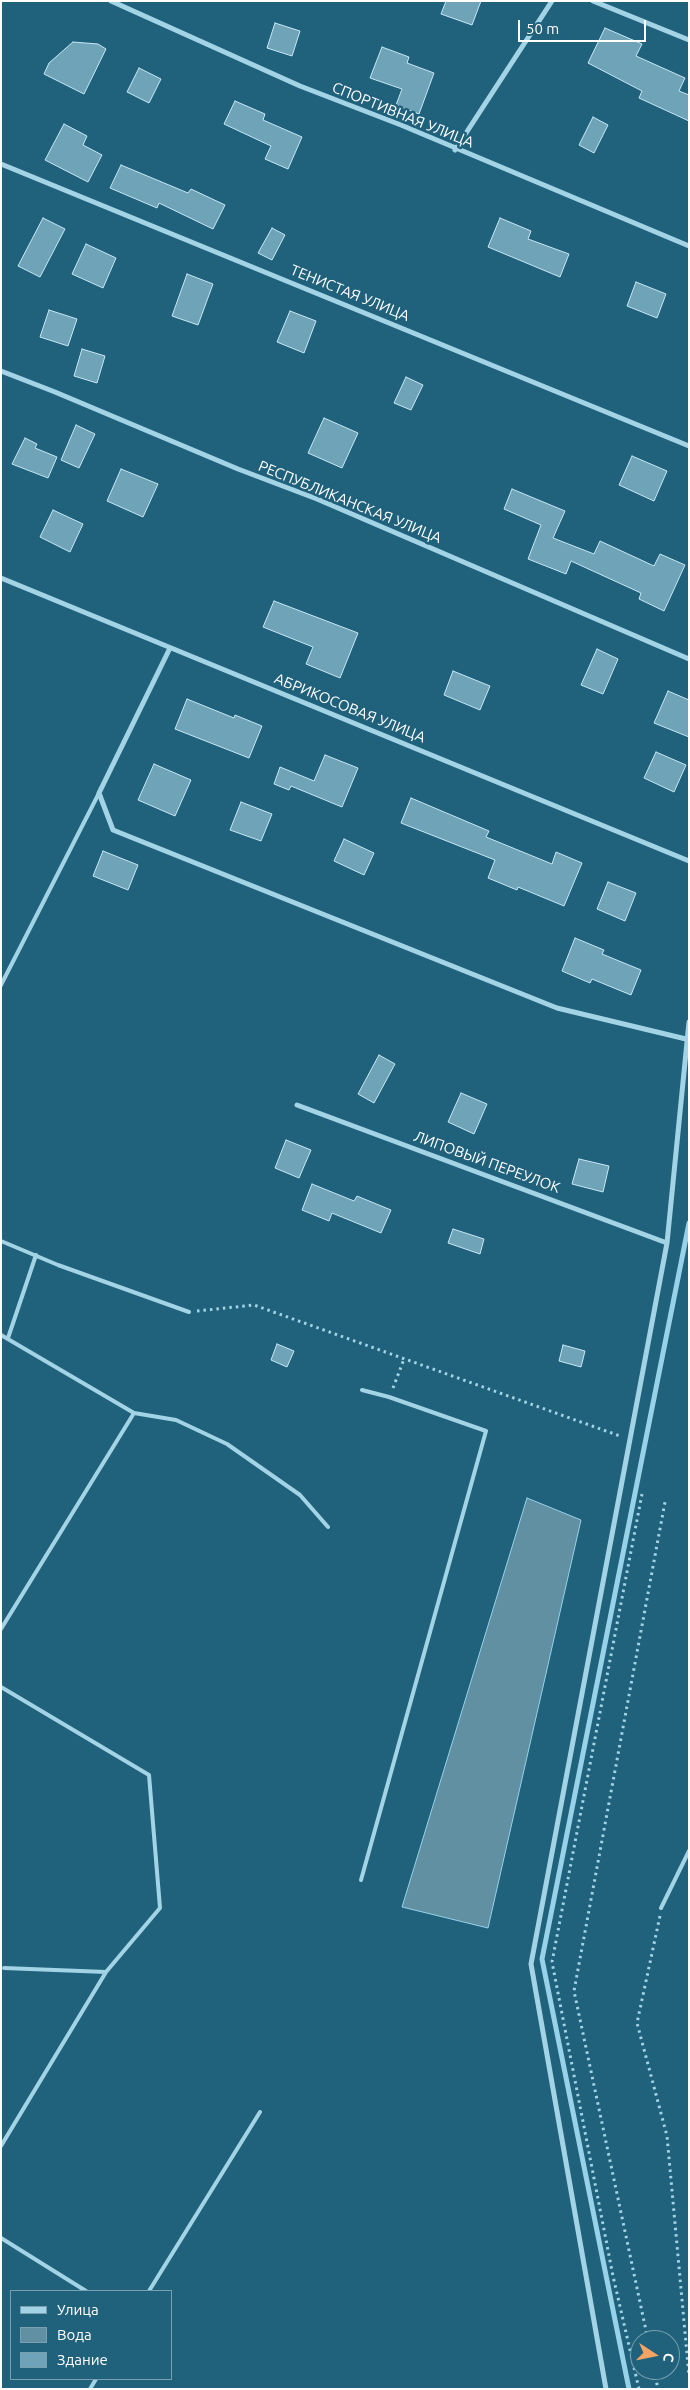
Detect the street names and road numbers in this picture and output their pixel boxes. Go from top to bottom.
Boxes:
street label: СПОРТИВНАЯ УЛИЦА [329,78,477,152]
street label: ТЕНИСТАЯ УЛИЦА [288,261,412,325]
street label: РЕСПУБЛИКАНСКАЯ УЛИЦА [256,457,444,547]
street label: АБРИКОСОВАЯ УЛИЦА [272,669,428,747]
street label: ЛИПОВЫЙ ПЕРЕУЛОК [411,1127,563,1197]

